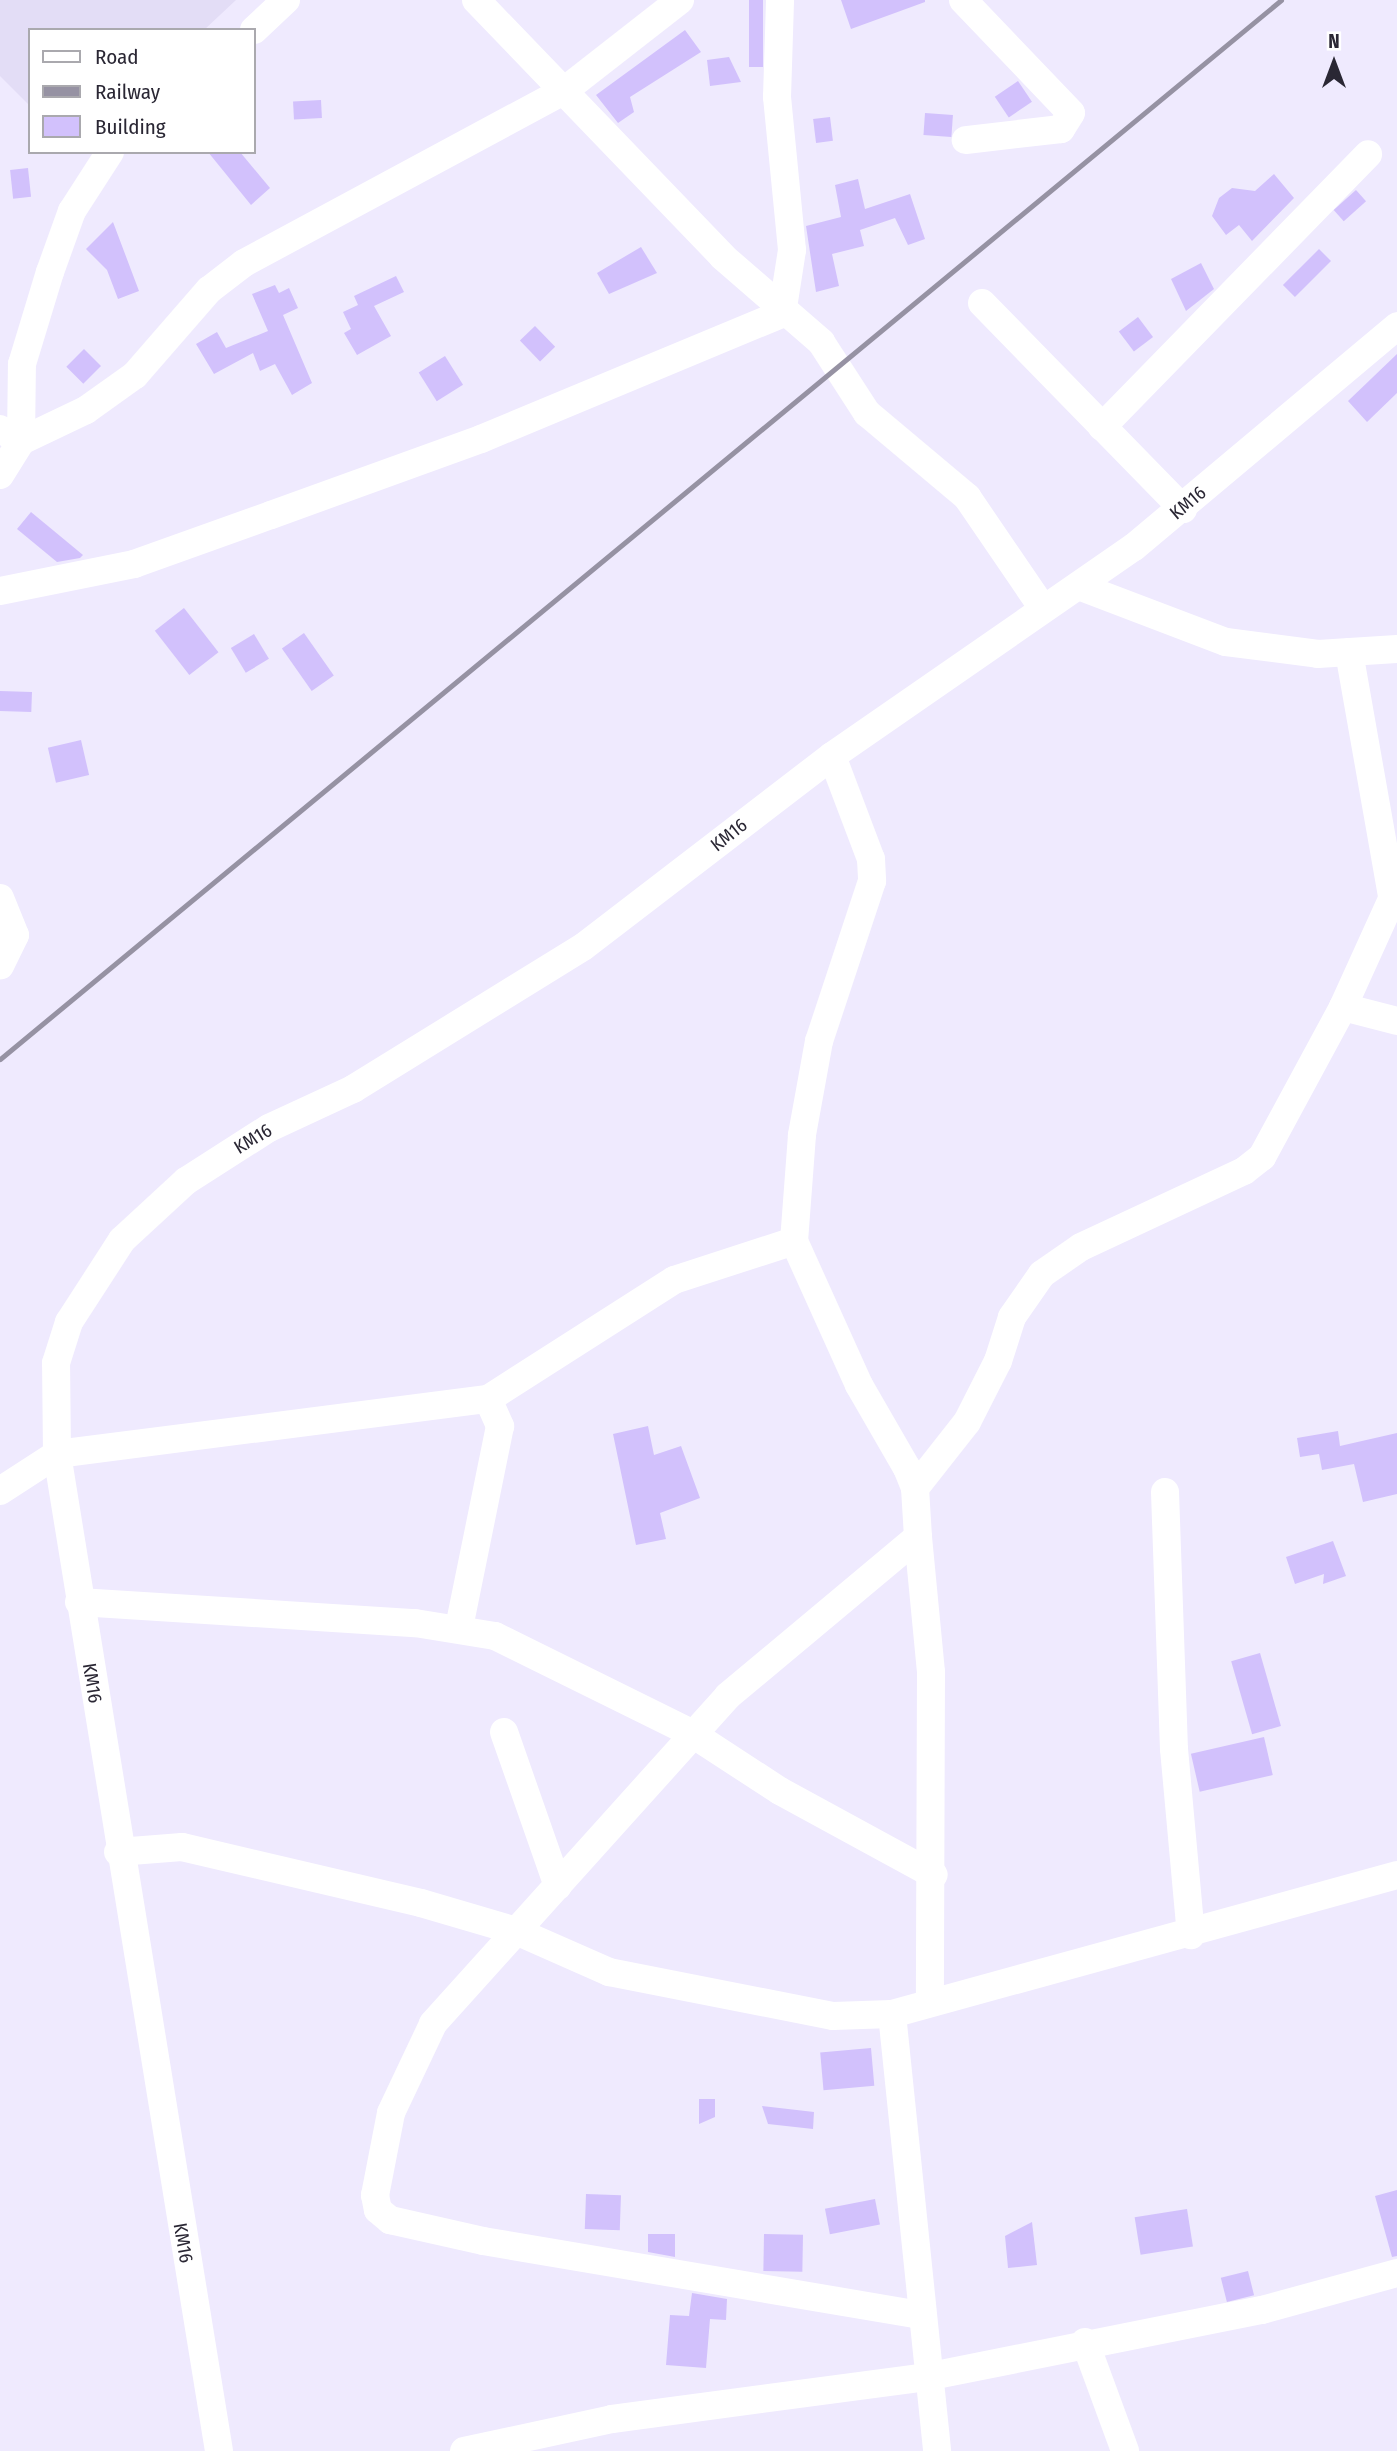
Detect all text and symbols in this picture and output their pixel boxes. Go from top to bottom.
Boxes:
legend [28,28,256,154]
north arrow [1299,28,1369,98]
text: N [1328,30,1340,53]
text: Road [95,44,139,70]
text: Railway [95,79,160,105]
text: Building [95,114,166,140]
street label: KM16 [1165,481,1211,525]
street label: KM16 [706,814,752,856]
street label: KM16 [230,1119,276,1159]
street label: KM16 [78,1661,106,1705]
street label: KM16 [168,2221,198,2265]

